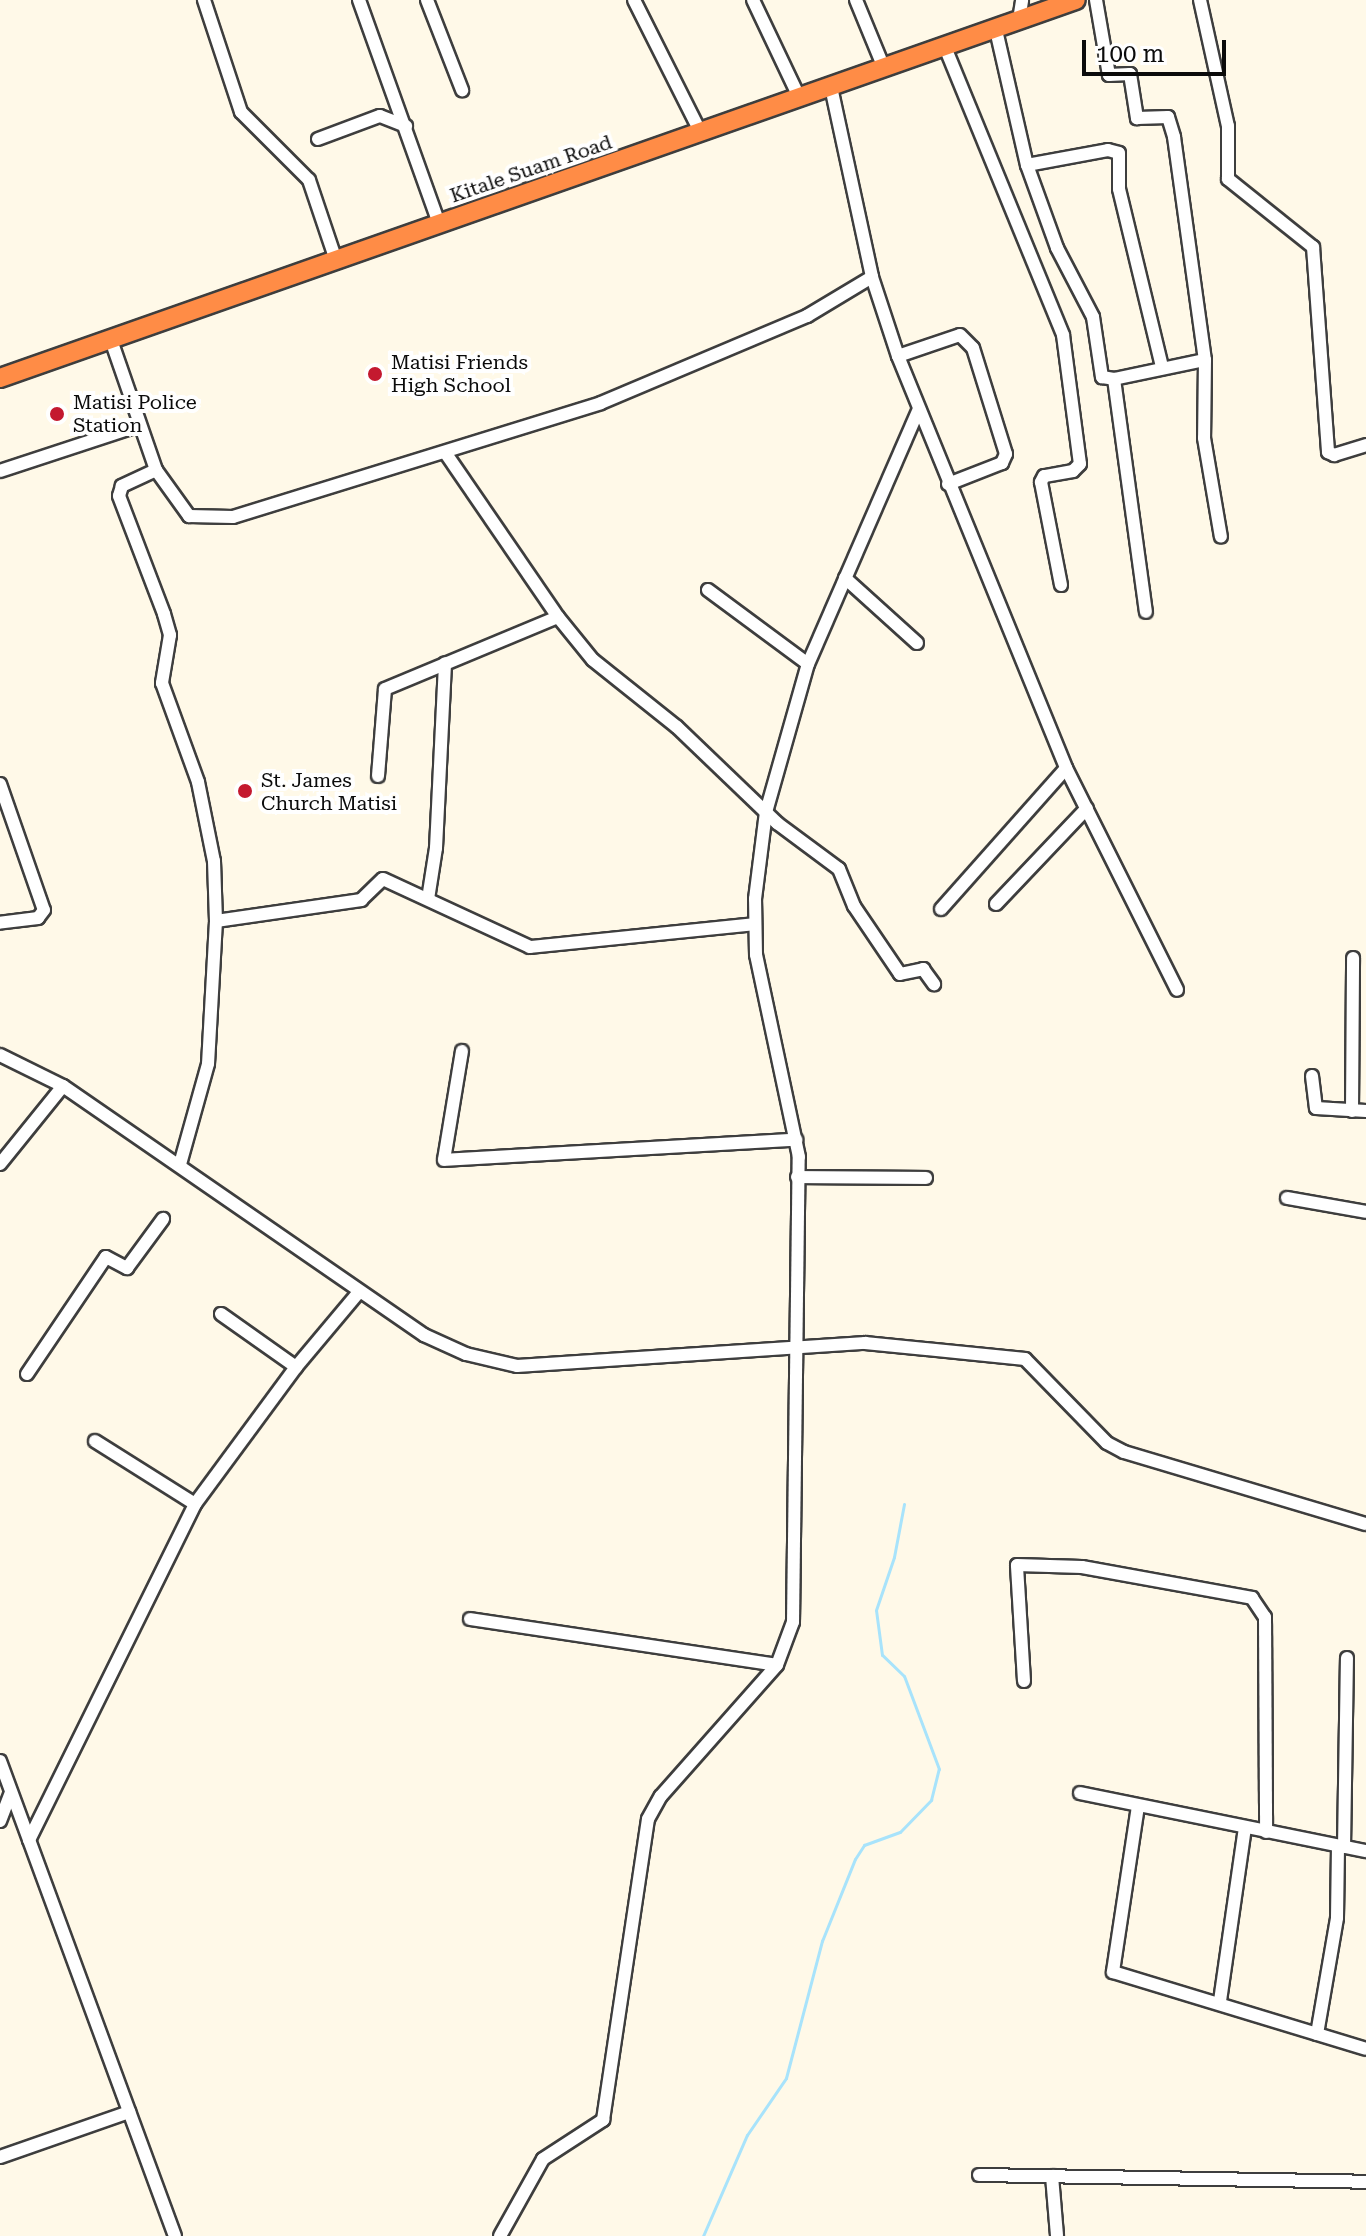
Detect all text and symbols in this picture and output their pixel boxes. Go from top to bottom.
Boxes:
scale bar [1086,24,1230,74]
text: 100 m [1096,40,1164,68]
street label: Kitale Suam Road [447,130,615,208]
place label: Matisi Friends High School [391,350,528,397]
marker: Matisi Friends High School [366,365,384,383]
place label: Matisi Police Station [73,390,197,437]
marker: Matisi Police Station [48,405,66,423]
place label: St. James Church Matisi [261,768,397,815]
marker: St. James Church Matisi [236,782,254,800]

